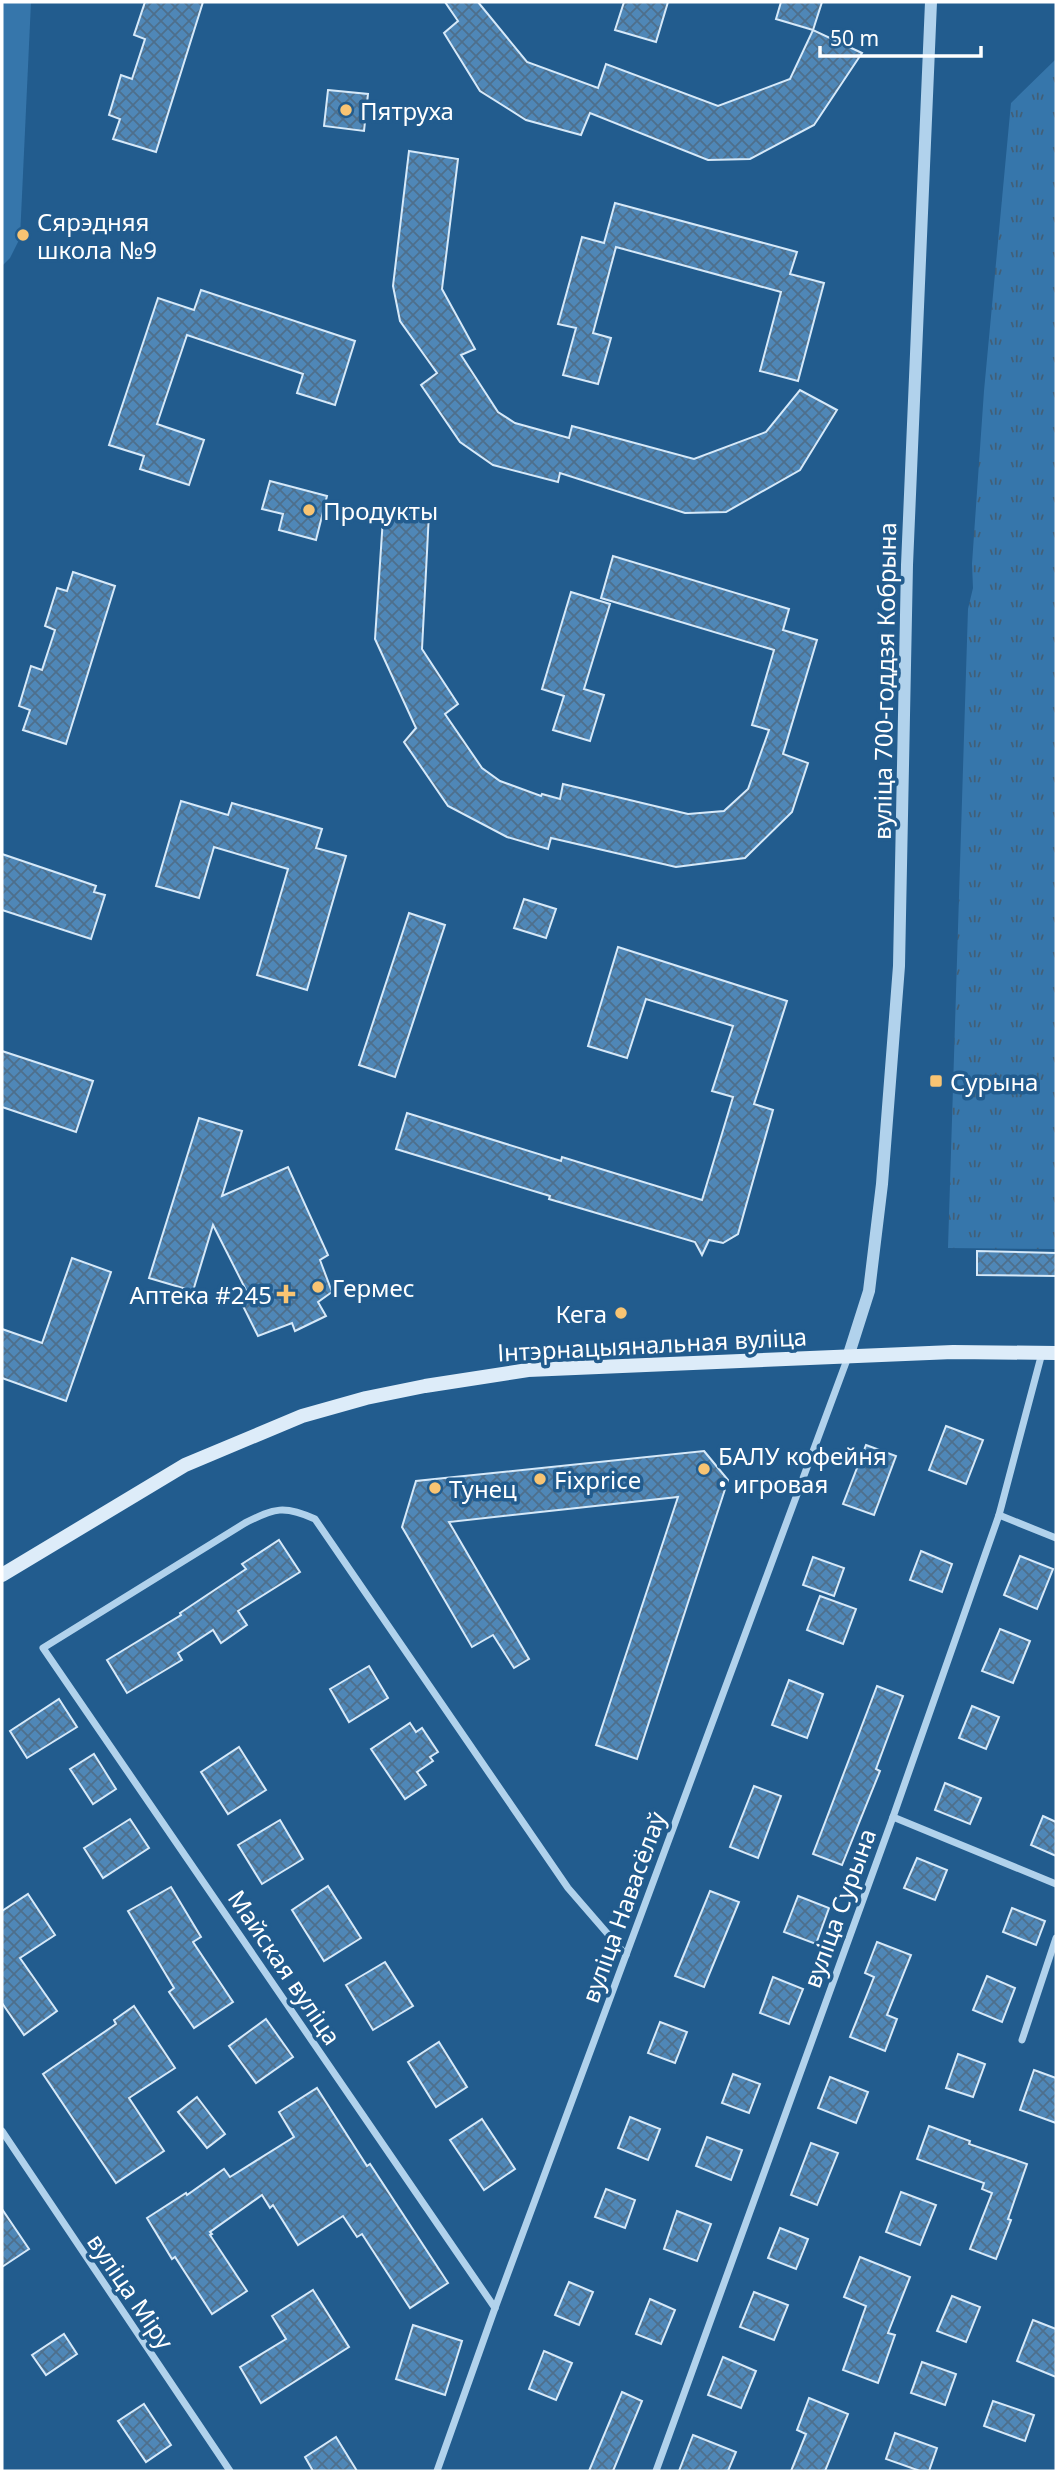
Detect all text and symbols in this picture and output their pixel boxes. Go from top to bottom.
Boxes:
scale bar [820,14,981,58]
text: 50 m [830,24,879,52]
place label: Пятруха [360,94,454,127]
marker: Пятруха [338,102,354,118]
place label: Сярэдняя школа №9 [37,205,157,266]
marker: Сярэдняя школа №9 [15,227,31,243]
place label: Продукты [323,494,438,527]
marker: Продукты [301,502,317,518]
street label: вуліца 700-годдзя Кобрына [865,522,903,840]
place label: Сурына [950,1065,1038,1098]
marker: Сурына [928,1073,944,1089]
place label: Гермес [332,1271,415,1304]
place label: Аптека #245 [129,1278,272,1311]
marker: Гермес [310,1279,326,1295]
marker: Аптека #245 [278,1286,294,1302]
place label: Кега [555,1297,607,1330]
marker: Кега [613,1305,629,1321]
street label: Інтэрнацыянальная вуліца [496,1319,808,1369]
place label: БАЛУ кофейня • игровая [718,1439,887,1500]
marker: БАЛУ кофейня • игровая [696,1461,712,1477]
place label: Fixprice [554,1463,641,1496]
marker: Fixprice [532,1471,548,1487]
place label: Тунец [449,1472,517,1505]
marker: Тунец [427,1480,443,1496]
street label: вуліца Навасёлаў [573,1806,673,2007]
street label: вуліца Сурына [795,1824,883,1992]
street label: Майская вуліца [221,1883,349,2051]
street label: вуліца Міру [80,2227,182,2356]

